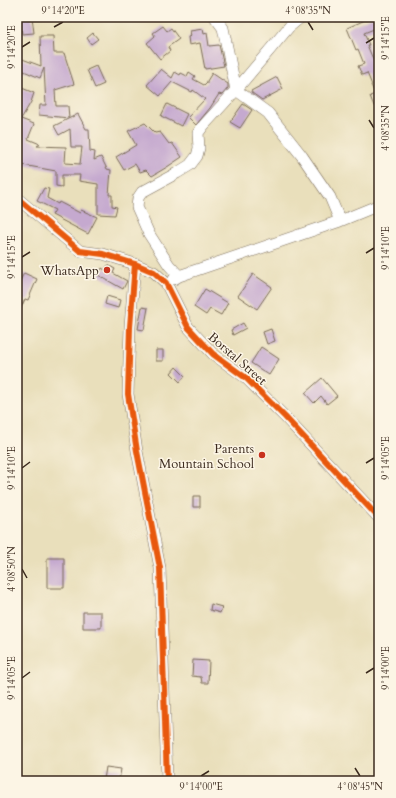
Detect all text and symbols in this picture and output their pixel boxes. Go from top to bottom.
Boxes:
text: 9°14'20"E [41,4,85,18]
text: 4°08'35"N [285,4,331,18]
text: 9°14'15"E [379,16,393,60]
text: 9°14'20"E [5,25,19,69]
text: 4°08'35"N [379,105,393,151]
text: 9°14'10"E [379,226,393,270]
text: 9°14'15"E [5,235,19,279]
place label: WhatsApp [39,262,99,280]
marker: WhatsApp [102,265,112,275]
street label: Borstal Street [204,328,271,389]
text: 9°14'05"E [379,436,393,480]
place label: Parents Mountain School [159,440,255,473]
text: 9°14'10"E [5,446,19,490]
marker: Parents Mountain School [257,450,267,460]
text: 4°08'50"N [5,546,19,592]
text: 9°14'00"E [379,646,393,690]
text: 9°14'05"E [5,656,19,700]
text: 9°14'00"E [179,780,223,794]
text: 4°08'45"N [337,780,383,794]

